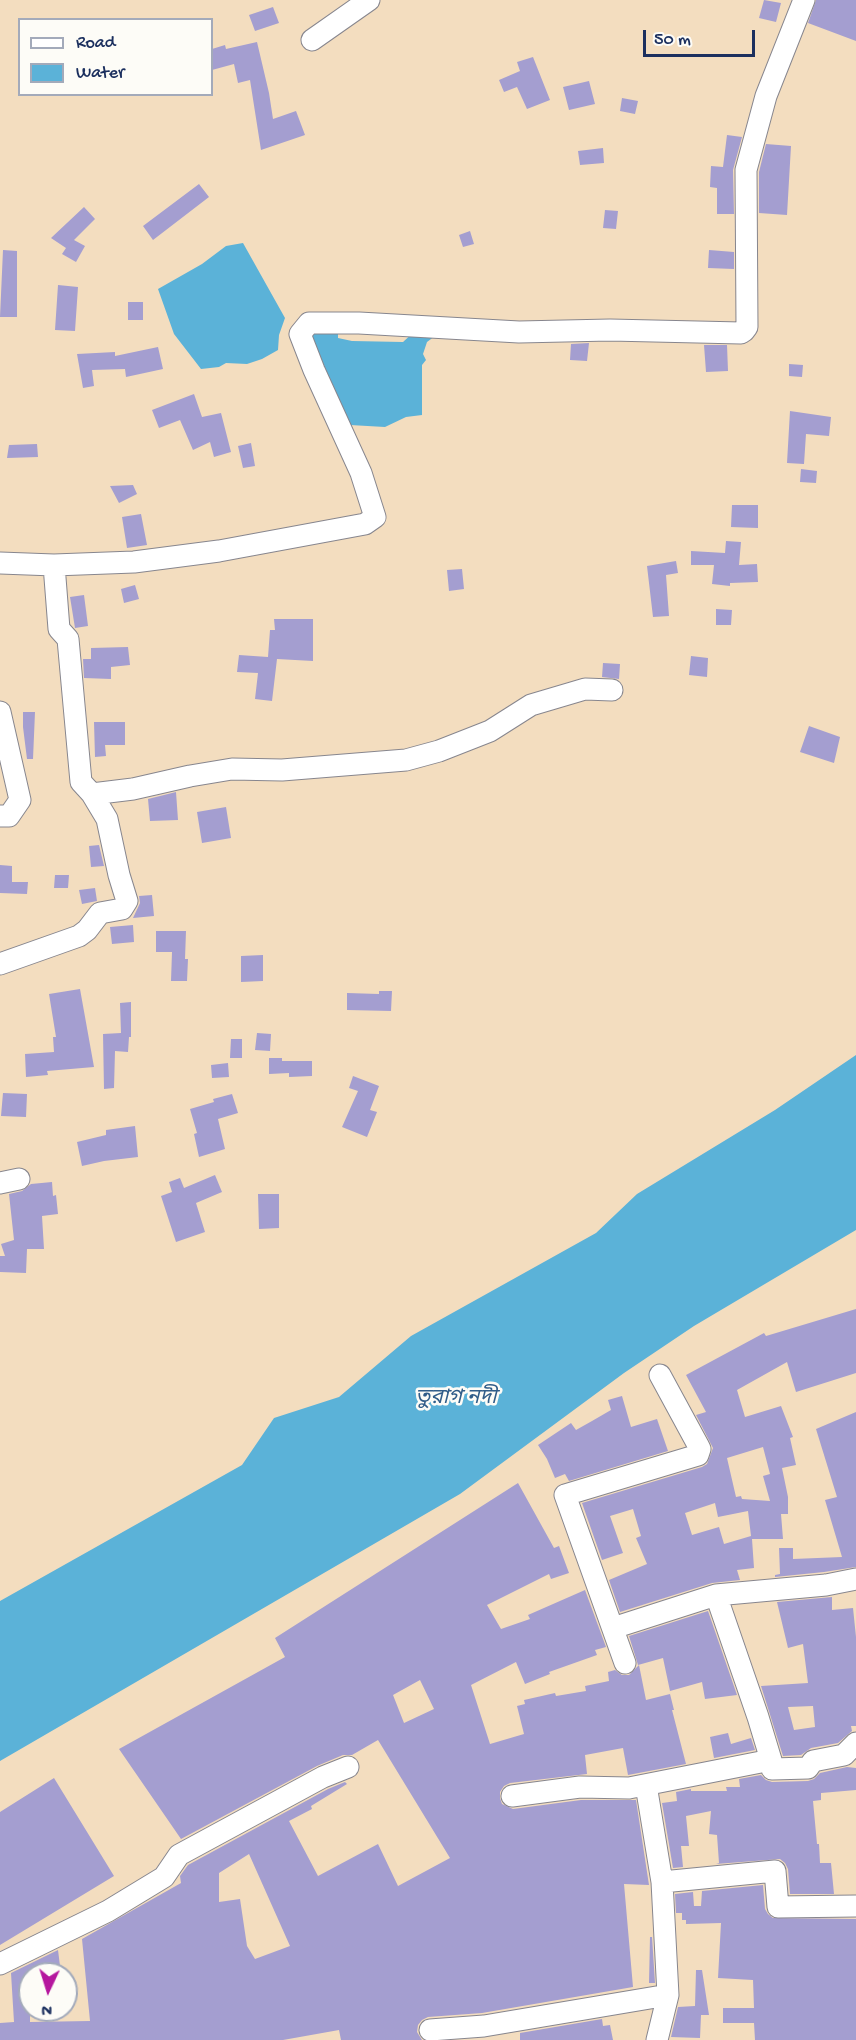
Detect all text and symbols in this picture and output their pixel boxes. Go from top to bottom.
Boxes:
legend [18,18,213,96]
scale bar [646,18,758,56]
text: 50 m [654,30,691,51]
text: Road [76,33,115,54]
text: Water [76,63,124,84]
water label: তুরাগ নদী [415,1387,497,1413]
north arrow [18,1962,78,2022]
text: N [41,1999,53,2018]

